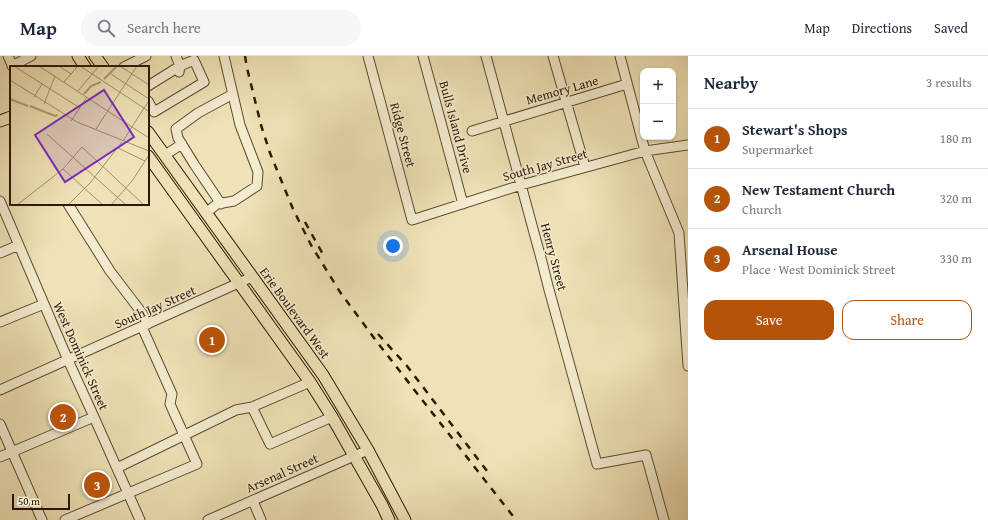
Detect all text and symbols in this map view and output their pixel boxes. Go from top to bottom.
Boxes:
search box [81,10,361,46]
text: Map [20,14,57,42]
icon: search [95,17,117,39]
text: Search here [127,17,201,38]
text: Map [804,18,830,38]
text: Directions [852,18,912,38]
text: Saved [934,18,968,38]
inset map [10,66,149,205]
map controls [640,68,676,140]
button: + [640,68,676,104]
text: Nearby [704,70,758,95]
street label: Memory Lane [524,71,600,109]
text: 3 results [926,73,972,92]
street label: Bulls Island Drive [435,79,477,175]
street label: Ridge Street [385,100,421,170]
button: − [640,104,676,140]
text: Stewart's Shops [742,119,847,140]
text: 1 [714,129,720,148]
text: 180 m [940,129,972,148]
text: Supermarket [742,140,813,159]
street label: South Jay Street [500,144,590,186]
text: New Testament Church [742,179,895,200]
text: 2 [714,189,720,208]
text: 320 m [940,189,972,208]
text: Church [742,200,781,219]
street label: Henry Street [536,221,572,293]
your location [383,236,403,256]
text: Arsenal House [742,239,838,260]
text: 3 [714,249,720,268]
text: 330 m [940,249,972,268]
text: Place · West Dominick Street [742,260,895,279]
street label: Erie Boulevard West [255,263,335,363]
street label: South Jay Street [111,280,199,333]
street label: West Dominick Street [49,299,114,414]
button: Save [704,300,834,340]
button: Share [842,300,972,340]
pin: 1 [199,325,225,355]
pin: 2 [50,402,76,432]
street label: Arsenal Street [243,448,322,497]
pin: 3 [84,470,110,500]
scale bar [12,492,70,511]
text: 50 m [18,493,40,509]

